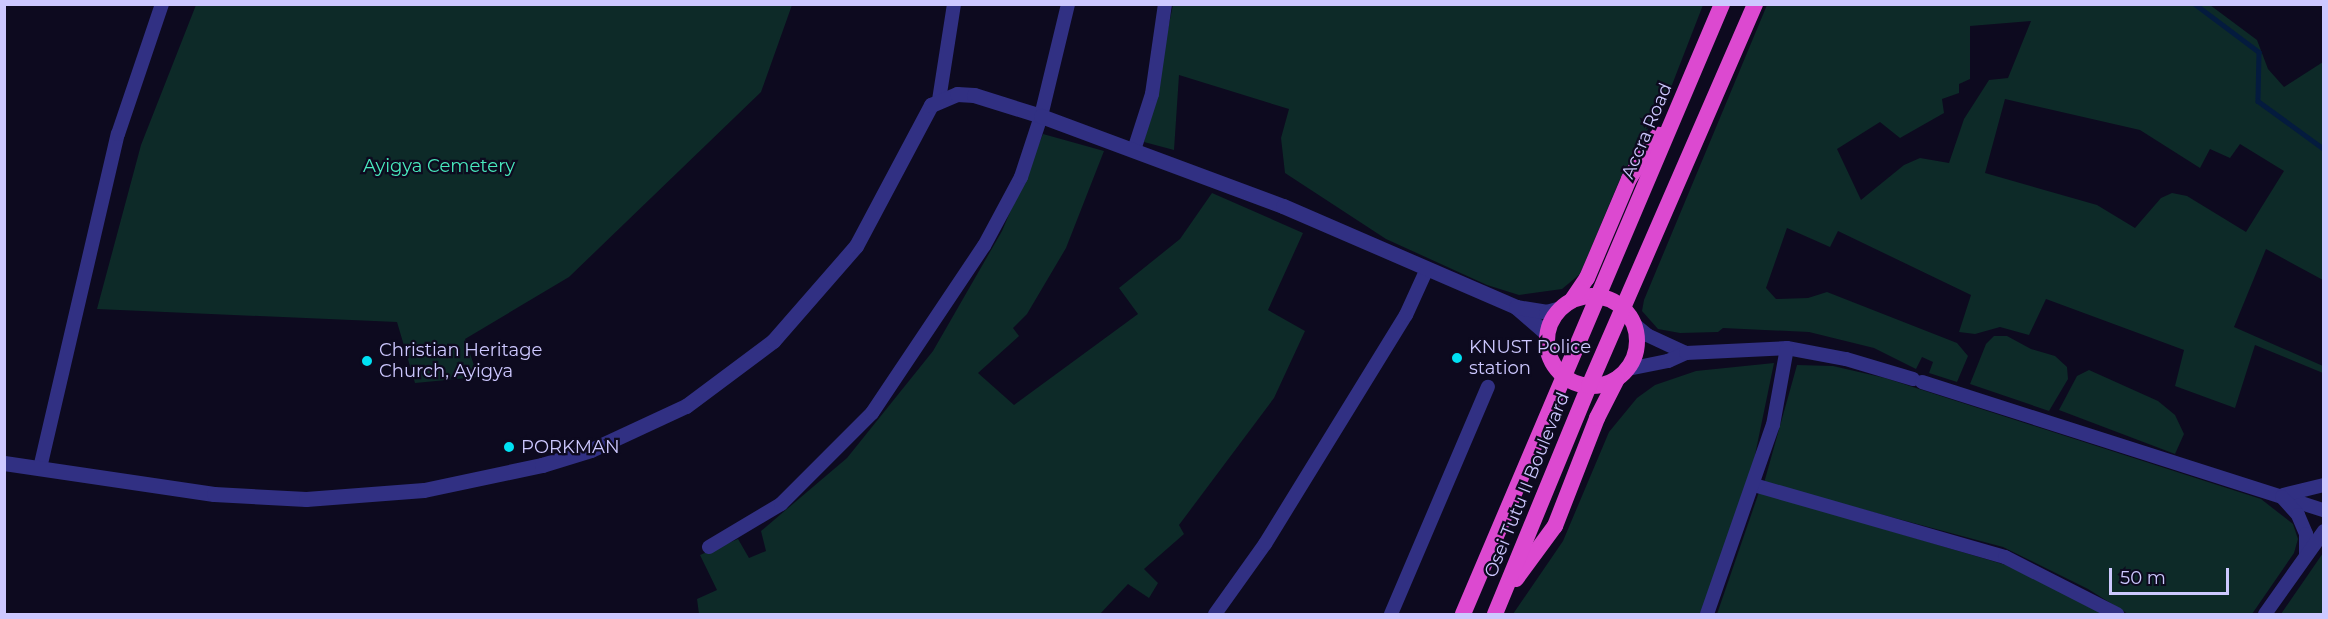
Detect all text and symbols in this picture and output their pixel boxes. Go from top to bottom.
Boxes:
street label: Accra Road [1617,80,1677,182]
park label: Ayigya Cemetery [363,155,515,177]
place label: KNUST Police station [1469,337,1591,380]
place label: Christian Heritage Church, Ayigya [379,340,542,382]
marker: KNUST Police station [1450,351,1464,365]
marker: Christian Heritage Church, Ayigya [360,354,374,368]
street label: Osei Tutu II Boulevard [1480,389,1574,581]
place label: PORKMAN [521,436,620,458]
marker: PORKMAN [502,440,516,454]
scale bar [2112,556,2232,594]
text: 50 m [2120,567,2166,589]

